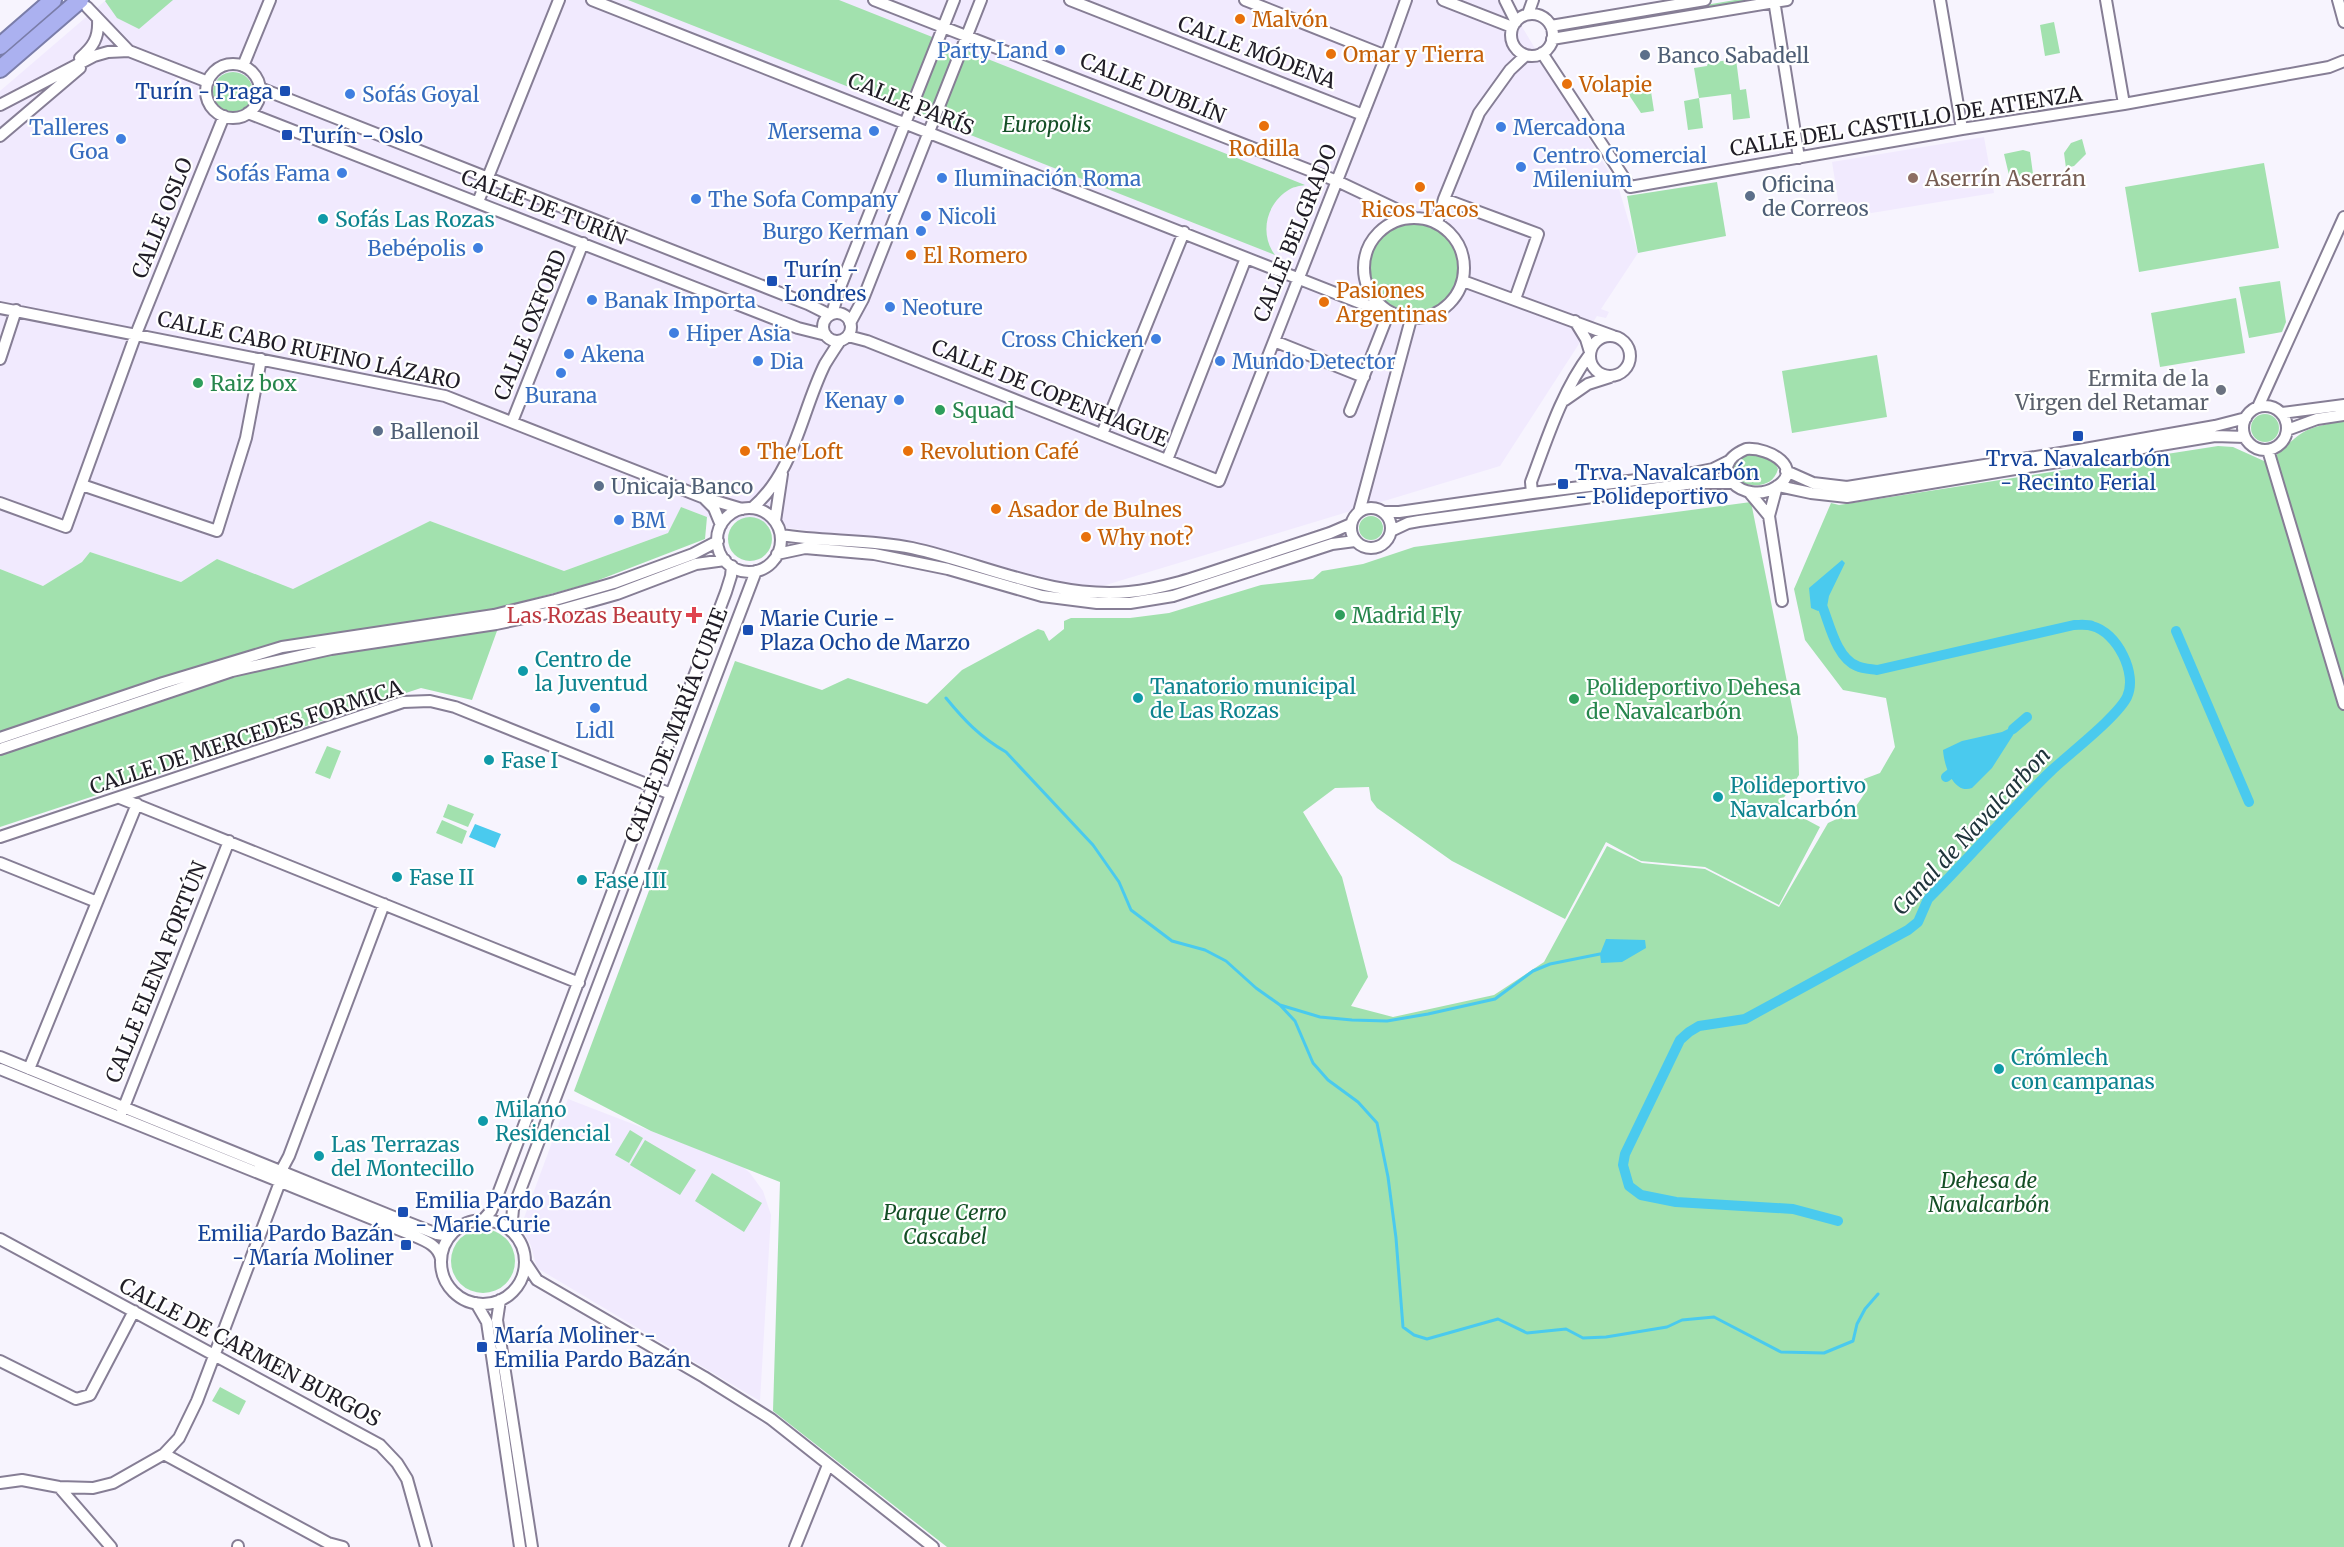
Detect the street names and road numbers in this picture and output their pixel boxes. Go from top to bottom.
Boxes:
street label: CALLE MÓDENA [1174,9,1340,95]
street label: CALLE DUBLÍN [1076,46,1230,129]
street label: CALLE PARÍS [844,66,978,142]
street label: CALLE DEL CASTILLO DE ATIENZA [1728,80,2084,162]
street label: CALLE BELGRADO [1247,140,1343,326]
street label: CALLE OSLO [126,154,198,282]
street label: CALLE DE TURÍN [457,162,631,251]
street label: CALLE OXFORD [487,246,573,404]
street label: CALLE CABO RUFINO LÁZARO [155,304,463,395]
street label: CALLE DE COPENHAGUE [928,333,1173,453]
street label: CALLE DE MARÍA CURIE [618,603,734,846]
street label: CALLE DE MERCEDES FORMICA [86,674,406,800]
street label: CALLE ELENA FORTÚN [98,857,213,1087]
street label: CALLE DE CARMEN BURGOS [115,1271,385,1433]

